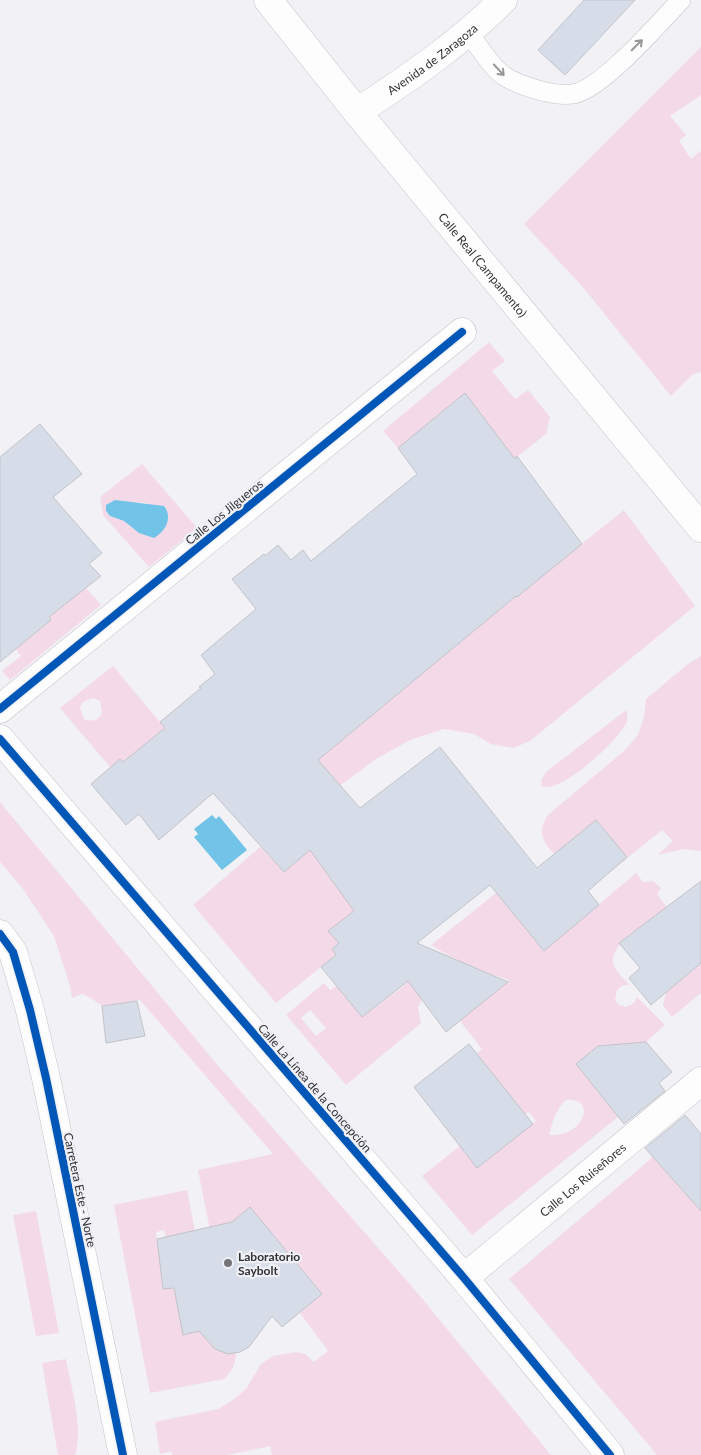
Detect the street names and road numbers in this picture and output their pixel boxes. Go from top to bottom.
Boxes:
street label: Avenida de Zaragoza [384,20,480,98]
street label: Calle Real (Campamento) [436,209,531,320]
street label: Calle Los Jilgueros [182,476,266,548]
street label: Calle La Línea de la Concepción [255,1021,375,1155]
street label: Carretera Este - Norte [61,1131,99,1249]
street label: Calle Los Ruiseñores [536,1139,629,1220]

